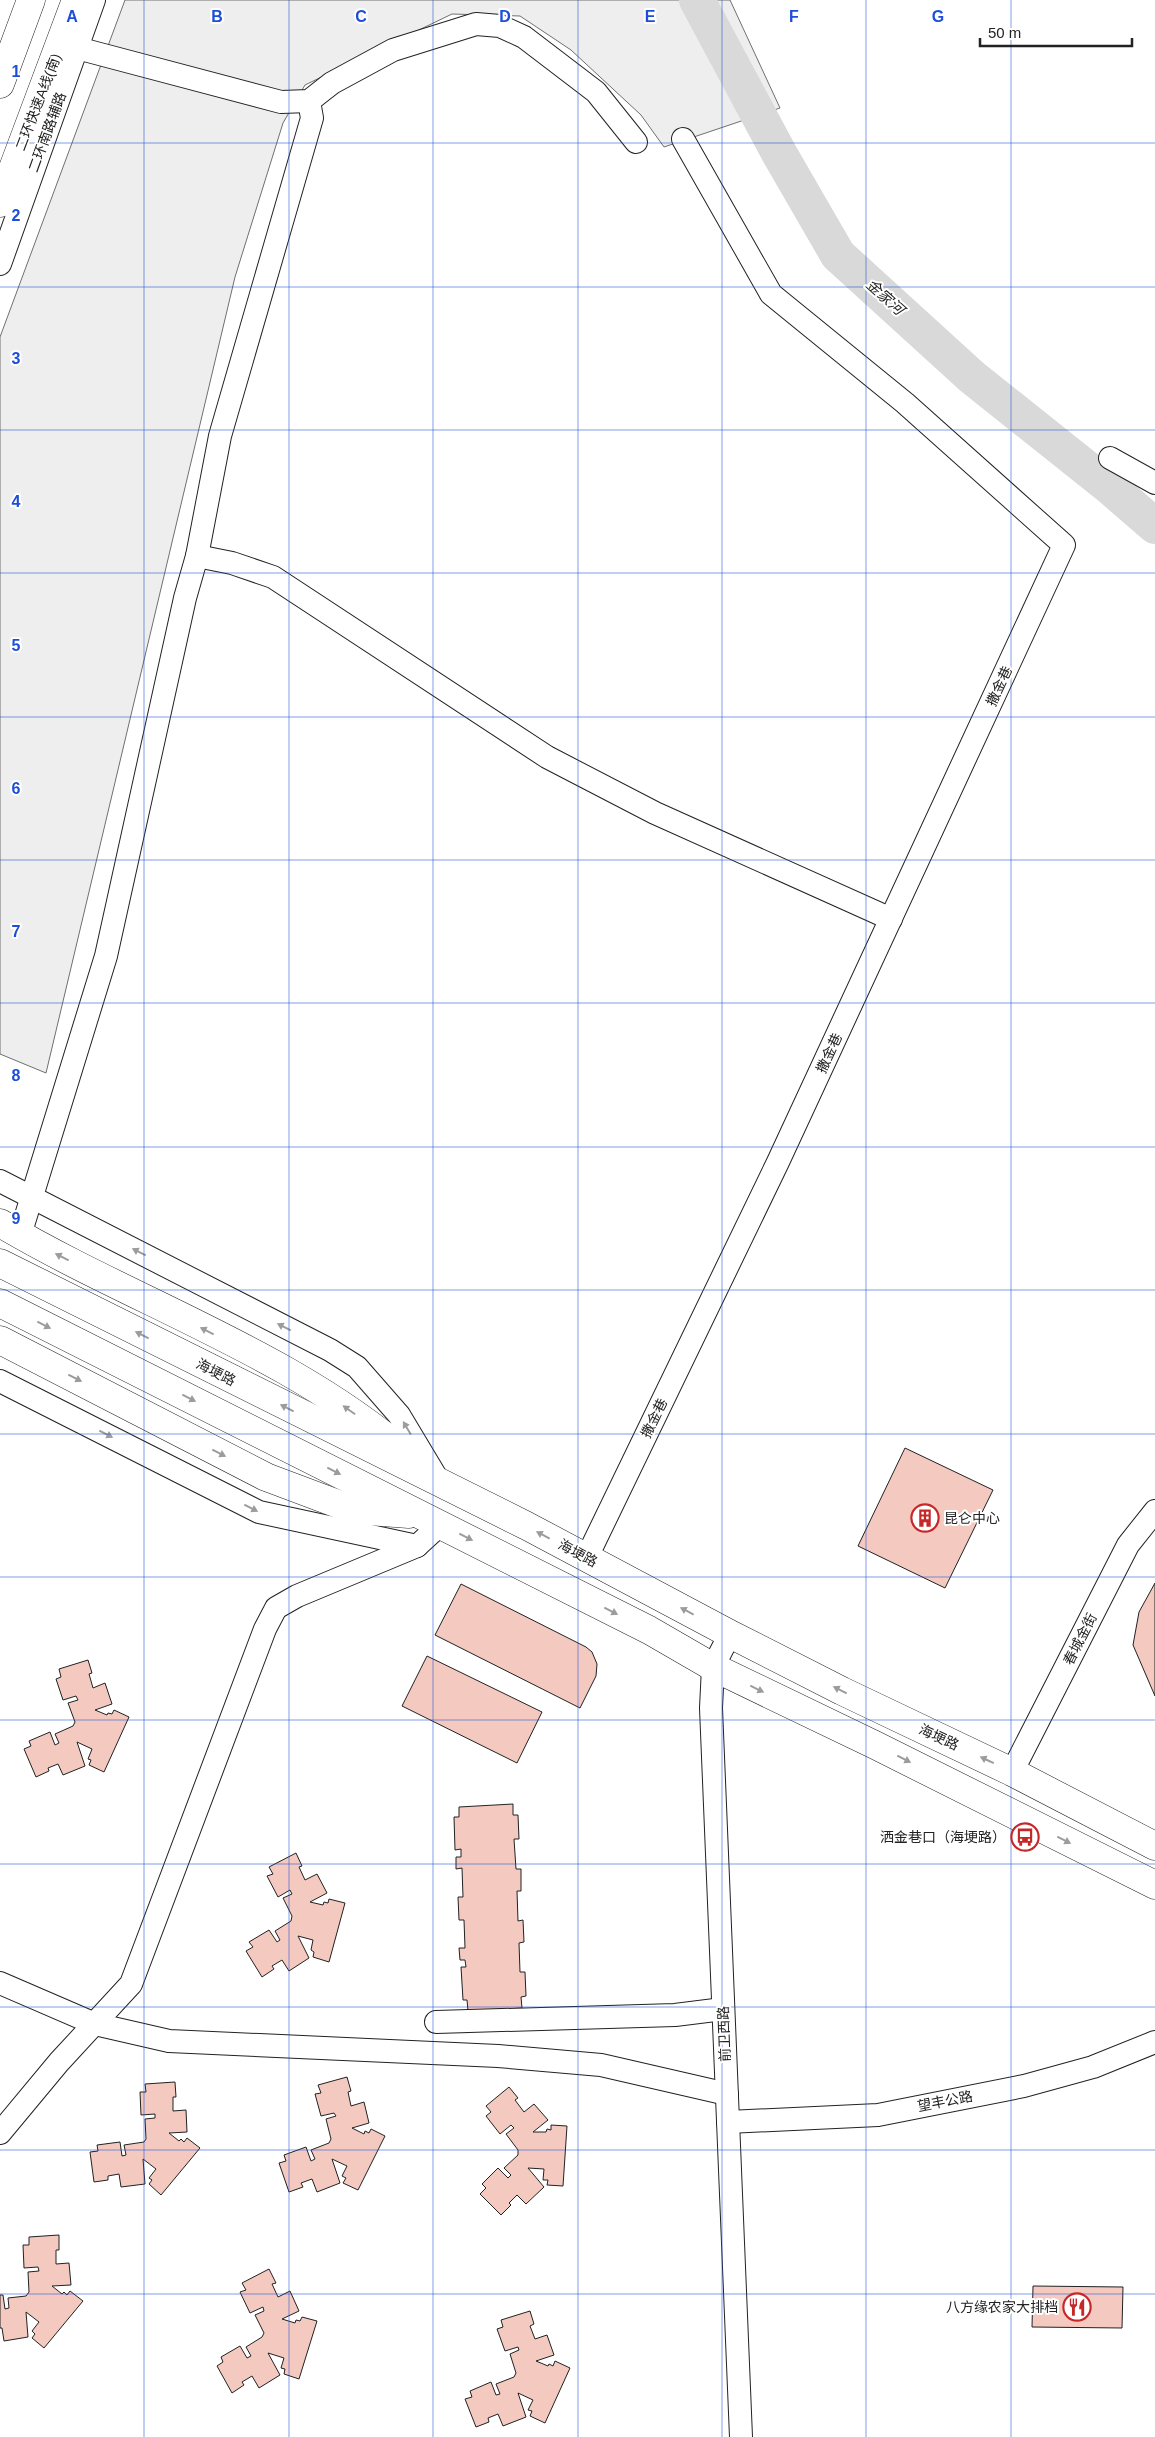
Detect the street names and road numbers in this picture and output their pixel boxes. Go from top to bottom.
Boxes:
street label: 二环快速A线(南) [12,51,64,153]
street label: 二环南路辅路 [25,90,69,174]
street label: 撒金巷 [983,664,1015,708]
street label: 撒金巷 [813,1031,845,1075]
street label: 海埂路 [194,1355,238,1389]
street label: 撒金巷 [638,1396,670,1440]
street label: 海埂路 [556,1536,600,1570]
street label: 春城金街 [1060,1610,1100,1668]
street label: 海埂路 [917,1721,961,1753]
street label: 前卫西路 [715,2006,733,2062]
street label: 望丰公路 [916,2088,974,2114]

